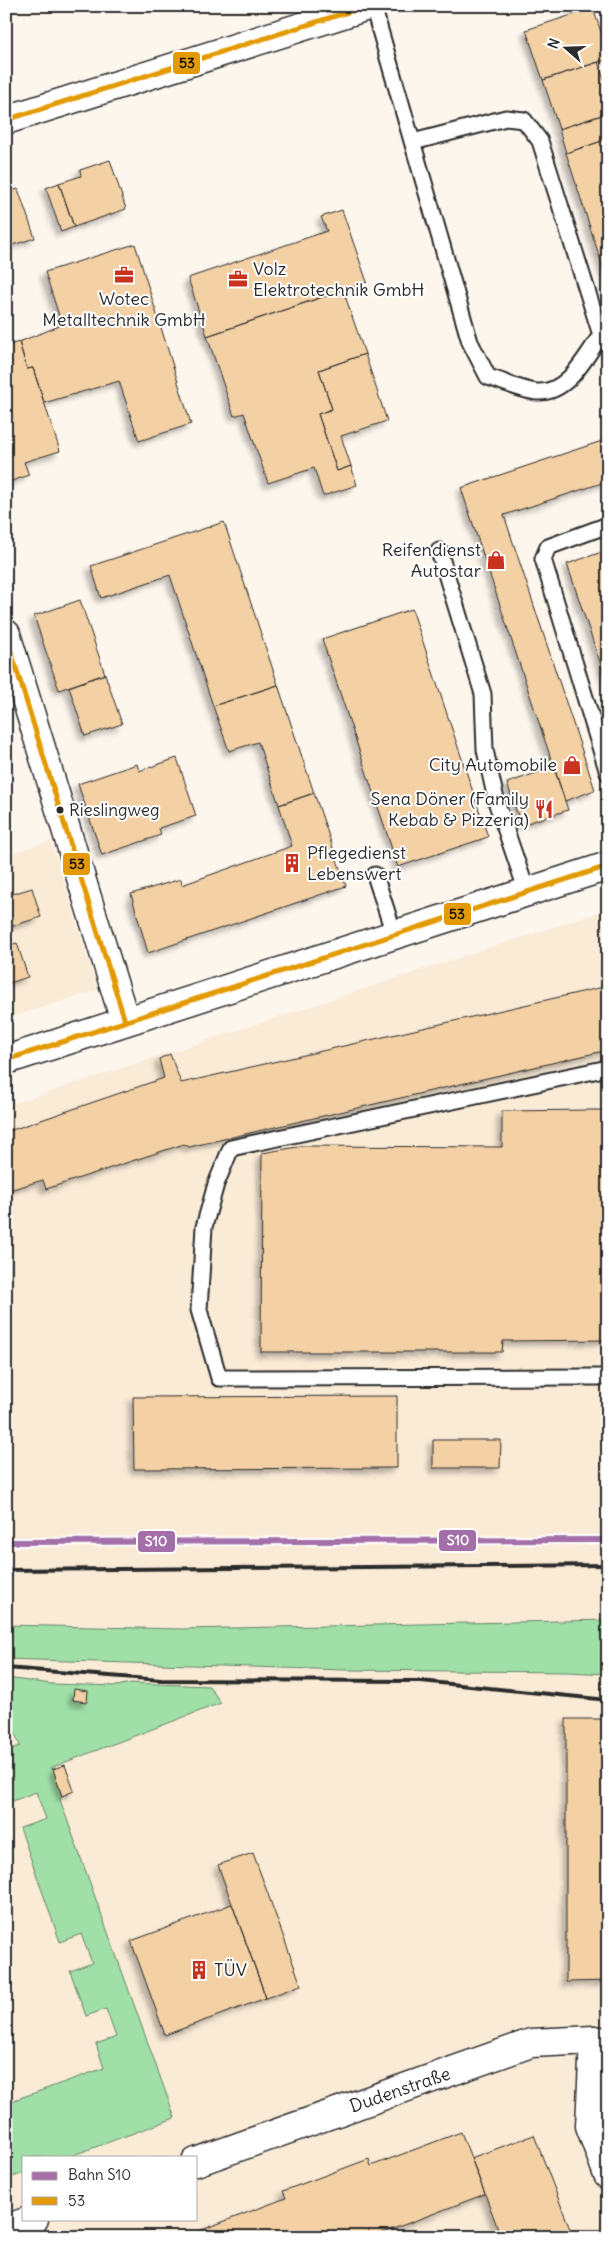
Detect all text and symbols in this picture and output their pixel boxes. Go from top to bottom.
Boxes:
north arrow [542,22,592,72]
text: N [544,36,564,51]
line badge: 53 [172,51,201,75]
text: 53 [179,54,195,72]
place label: Volz Elektrotechnik GmbH [253,257,424,301]
office icon: Wotec Metalltechnik GmbH [113,264,135,286]
office icon: Volz Elektrotechnik GmbH [227,268,249,290]
place label: Wotec Metalltechnik GmbH [42,287,206,331]
place label: Reifendienst Autostar [382,538,482,582]
shop icon: Reifendienst Autostar [485,549,507,571]
place label: City Automobile [429,753,557,776]
shop icon: City Automobile [561,754,583,776]
place label: Sena Döner (Family Kebab & Pizzeria) [371,787,529,831]
restaurant icon: Sena Döner (Family Kebab & Pizzeria) [533,798,555,820]
place label: Rieslingweg [69,799,159,821]
marker: Rieslingweg [55,805,65,815]
place label: Pflegedienst Lebenswert [307,841,406,885]
line badge: 53 [62,852,91,876]
building icon: Pflegedienst Lebenswert [281,852,303,874]
text: 53 [69,855,85,873]
line badge: 53 [443,902,472,926]
text: 53 [449,905,465,923]
line badge: S10 [438,1529,477,1552]
line badge: S10 [137,1530,176,1553]
text: S10 [447,1531,469,1549]
text: S10 [145,1532,167,1550]
place label: TÜV [214,1958,247,1981]
building icon: TÜV [188,1959,210,1981]
street label: Dudenstraße [346,2062,453,2117]
legend [22,2156,198,2220]
text: Bahn S10 [68,2165,131,2184]
text: 53 [68,2191,85,2210]

